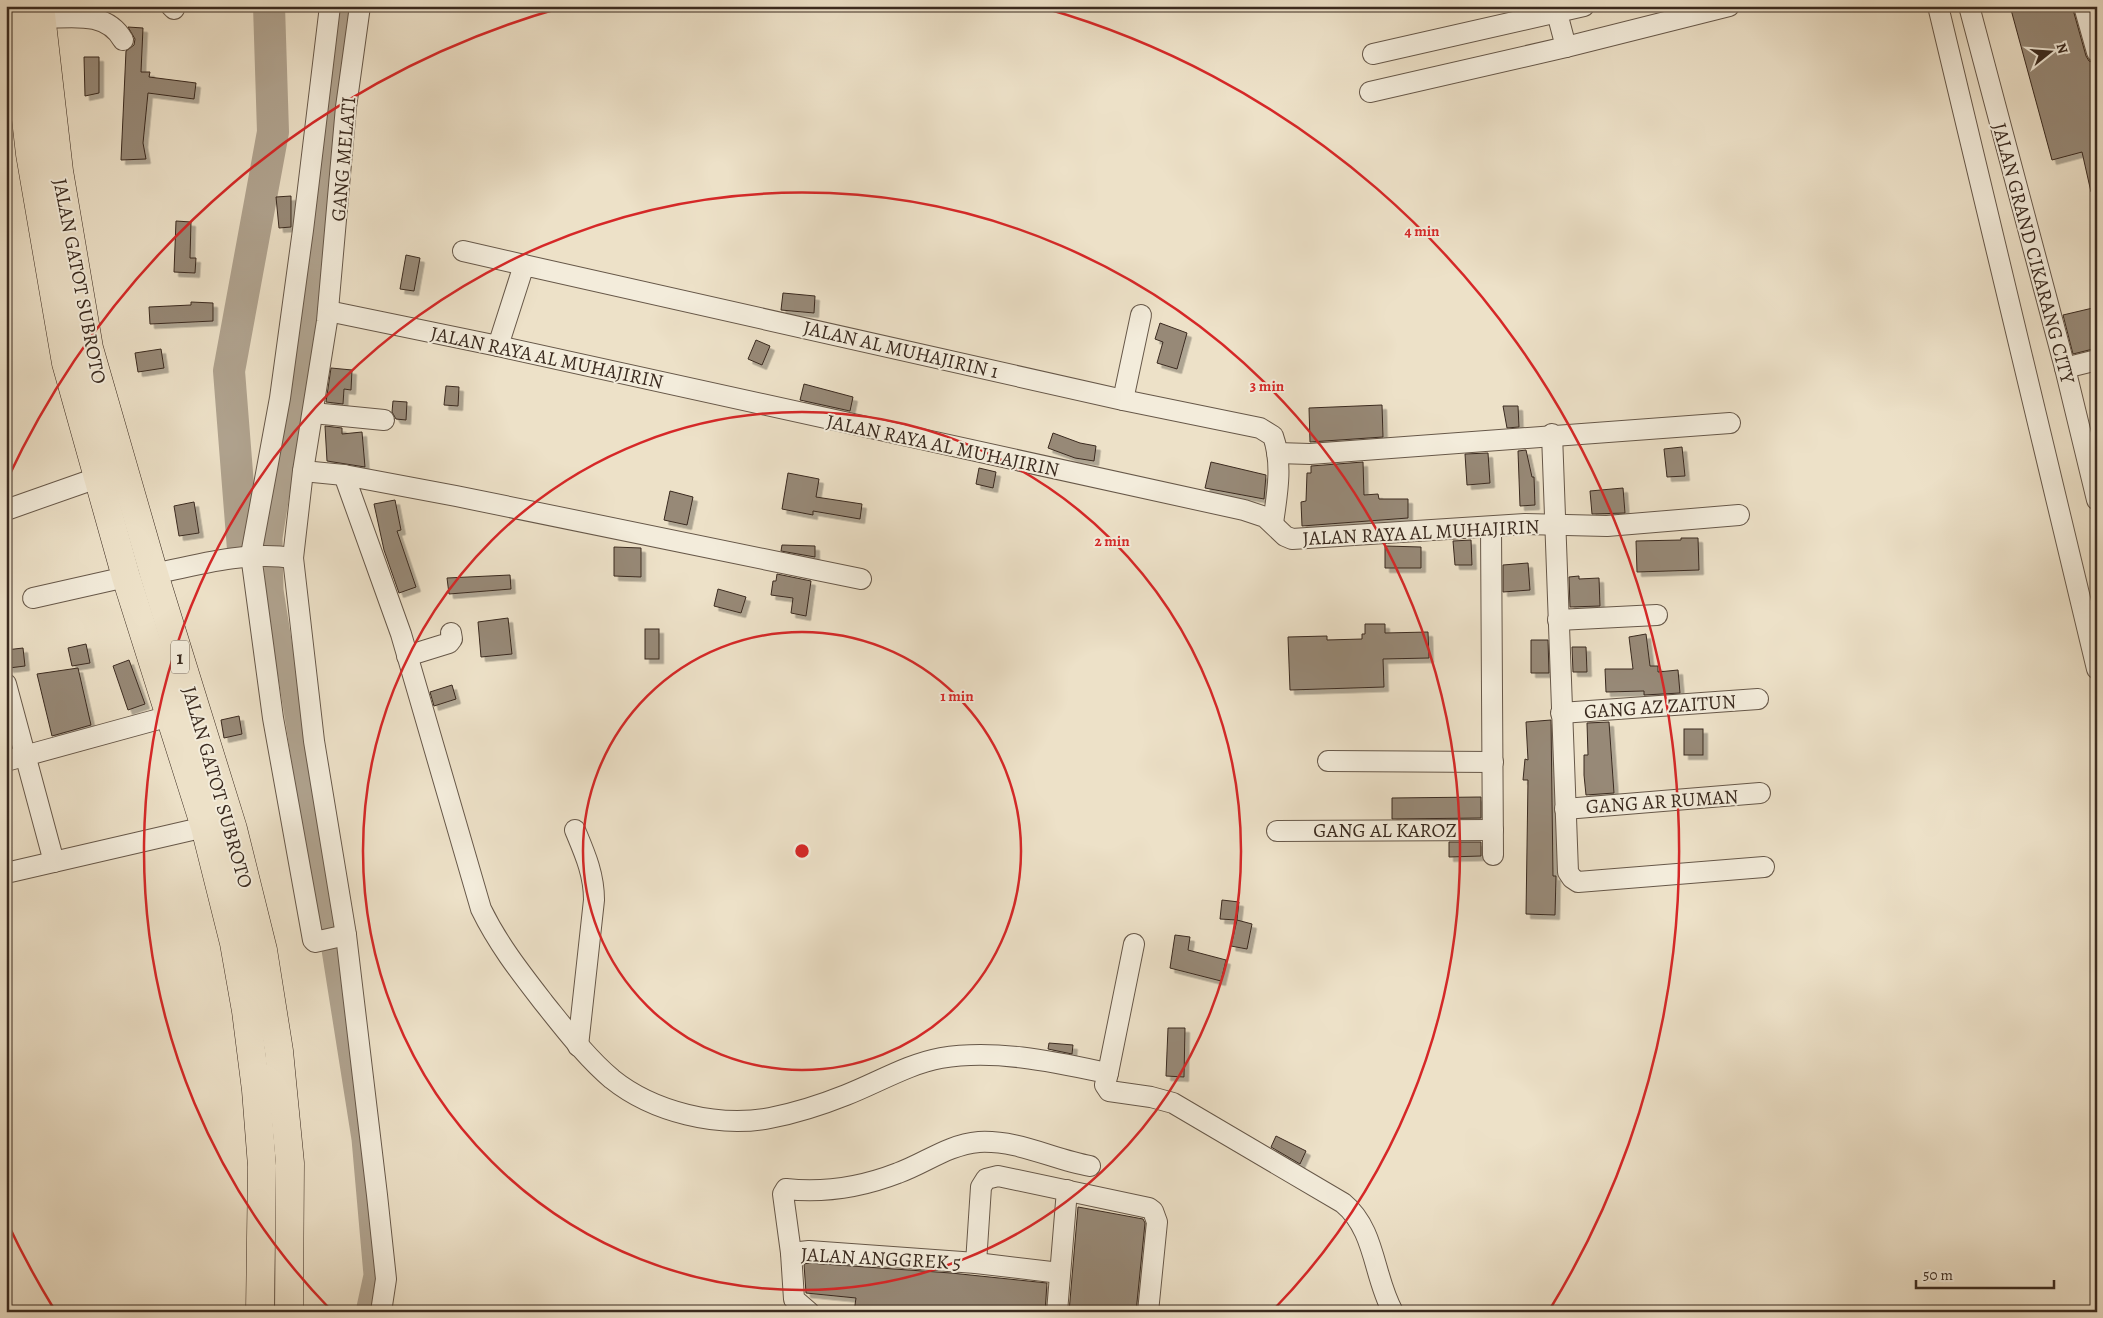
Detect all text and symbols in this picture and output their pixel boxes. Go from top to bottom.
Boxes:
north arrow [2026,28,2076,78]
text: N [2051,41,2073,56]
street label: GANG MELATI [325,95,362,223]
street label: JALAN GRAND CIKARANG CITY [1986,120,2082,388]
street label: JALAN GATOT SUBROTO [46,176,113,386]
text: 4 min [1404,221,1440,241]
street label: JALAN AL MUHAJIRIN 1 [801,314,1001,385]
street label: JALAN RAYA AL MUHAJIRIN [428,320,666,395]
text: 3 min [1250,376,1285,396]
street label: JALAN RAYA AL MUHAJIRIN [824,408,1062,483]
street label: JALAN RAYA AL MUHAJIRIN [1302,513,1540,552]
text: 2 min [1094,531,1130,551]
road number: 1 [171,640,189,674]
street label: JALAN GATOT SUBROTO [176,683,259,891]
text: 1 min [940,686,974,706]
street label: GANG AZ ZAITUN [1583,688,1737,725]
street label: GANG AR RUMAN [1585,783,1739,820]
street label: GANG AL KAROZ [1313,817,1457,844]
centre of rings [793,842,811,860]
street label: JALAN ANGGREK 5 [800,1241,962,1276]
scale bar [1916,1258,2053,1290]
text: 50 m [1923,1265,1953,1285]

